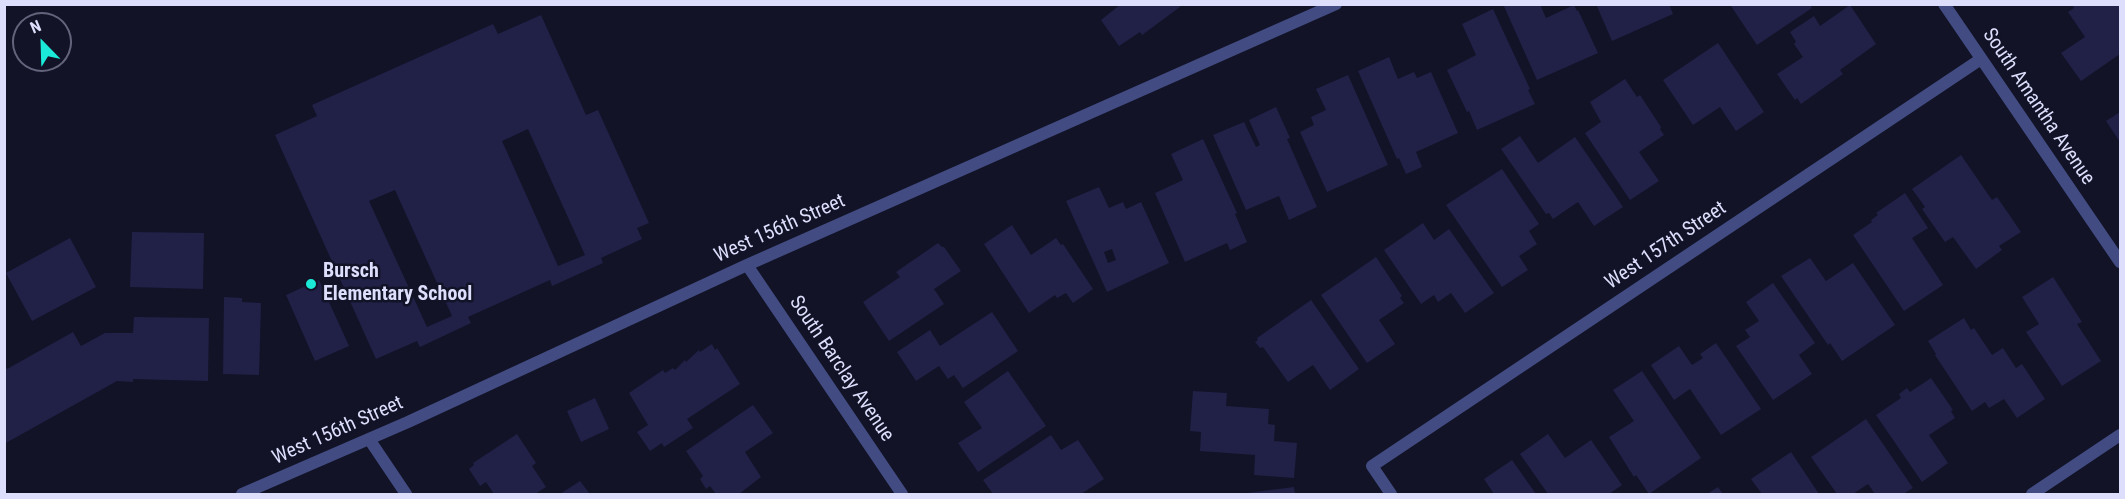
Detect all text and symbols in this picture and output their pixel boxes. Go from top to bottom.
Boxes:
north arrow [12,12,72,72]
text: N [27,16,44,37]
street label: South Amantha Avenue [1977,24,2099,190]
street label: West 156th Street [711,189,849,269]
street label: West 157th Street [1601,197,1731,295]
place label: Bursch Elementary School [323,260,472,307]
marker: Bursch Elementary School [304,277,318,291]
street label: South Barclay Avenue [783,292,899,446]
street label: West 156th Street [269,391,407,471]

